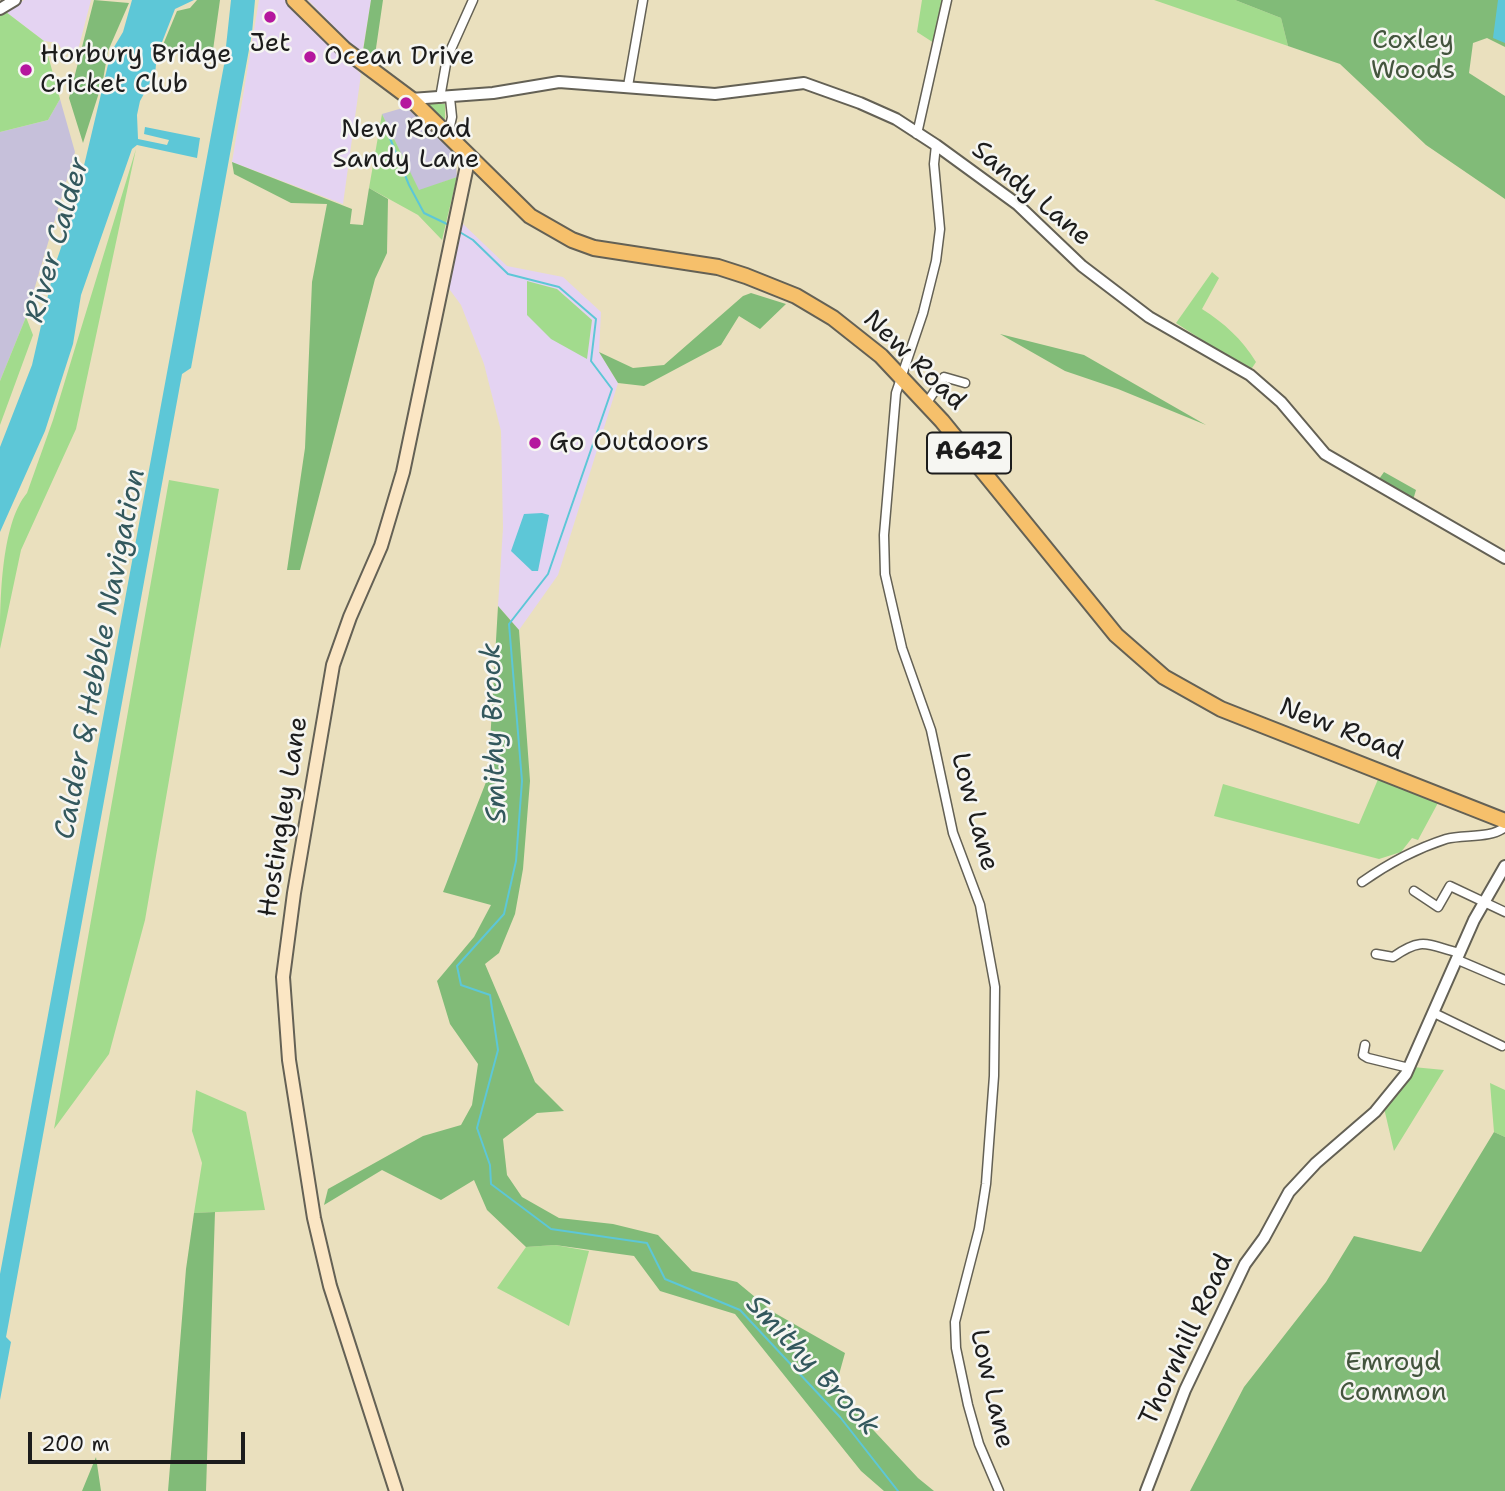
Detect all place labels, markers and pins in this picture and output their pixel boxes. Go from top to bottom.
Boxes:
marker: Jet [262,9,278,25]
place label: Jet [249,28,291,60]
place label: Horbury Bridge Cricket Club [40,39,232,100]
place label: Ocean Drive [324,41,475,73]
marker: Ocean Drive [302,49,318,65]
marker: Horbury Bridge Cricket Club [18,62,34,78]
marker: New Road Sandy Lane [398,95,414,111]
place label: New Road Sandy Lane [333,114,479,176]
place label: Go Outdoors [549,427,709,459]
marker: Go Outdoors [527,435,543,451]

